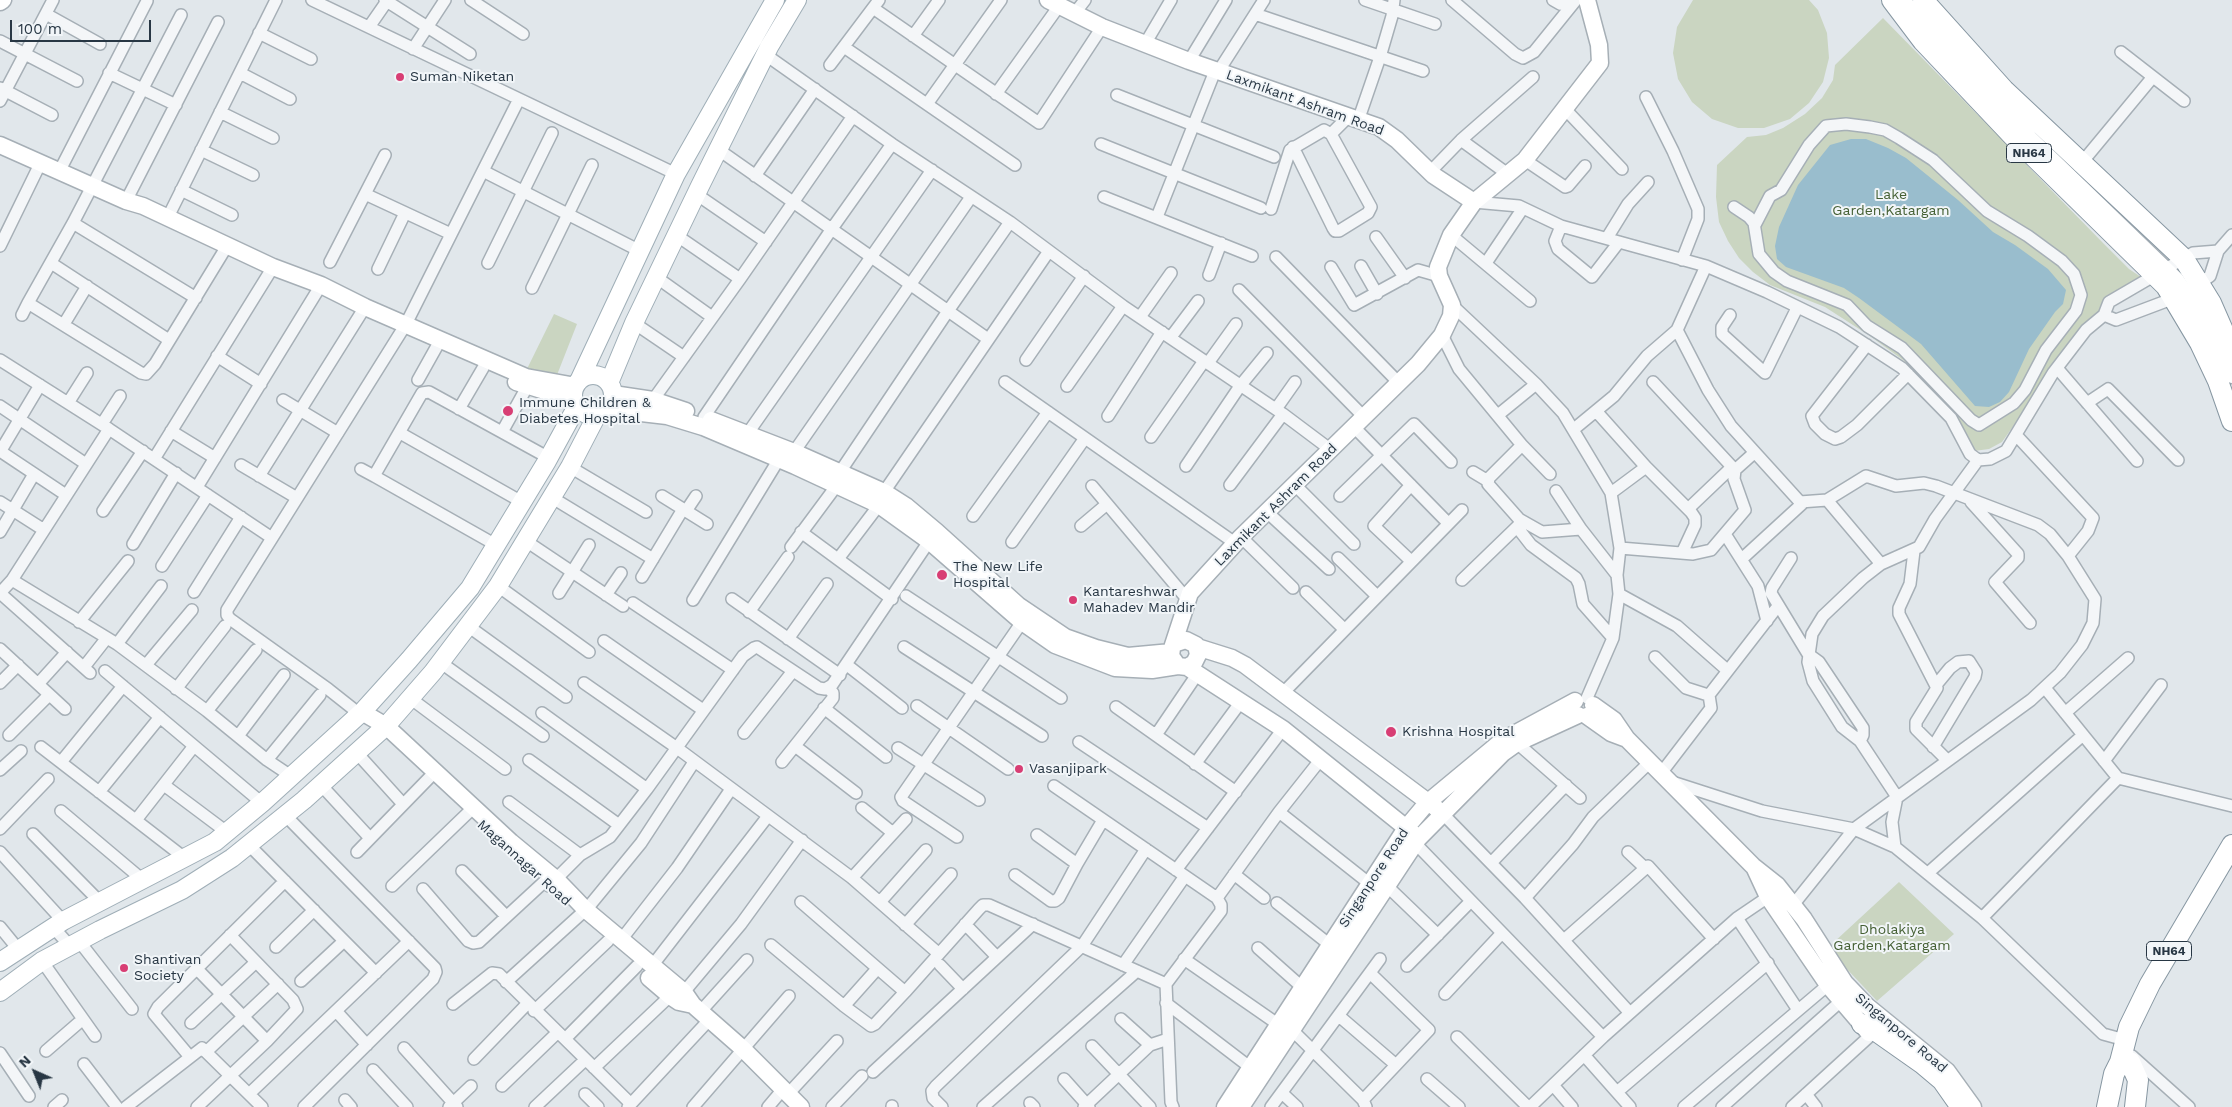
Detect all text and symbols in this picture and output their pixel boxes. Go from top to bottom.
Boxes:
scale bar [12,10,154,42]
text: 100 m [18,20,62,38]
street label: Laxmikant Ashram Road [1224,67,1386,139]
place label: Suman Niketan [410,69,514,85]
marker: Suman Niketan [394,71,406,83]
road number: NH64 [2006,144,2052,162]
park label: Lake Garden,Katargam [1832,187,1950,220]
place label: Immune Children & Diabetes Hospital [519,395,651,428]
marker: Immune Children & Diabetes Hospital [501,404,515,418]
street label: Laxmikant Ashram Road [1211,440,1341,570]
place label: The New Life Hospital [953,559,1043,592]
marker: The New Life Hospital [935,568,949,582]
place label: Kantareshwar Mahadev Mandir [1083,584,1195,616]
marker: Kantareshwar Mahadev Mandir [1067,594,1079,606]
place label: Krishna Hospital [1402,724,1515,740]
marker: Krishna Hospital [1384,725,1398,739]
place label: Vasanjipark [1029,761,1107,777]
marker: Vasanjipark [1013,763,1025,775]
street label: Magannagar Road [474,816,574,910]
street label: Singanpore Road [1336,825,1412,931]
park label: Dholakiya Garden,Katargam [1833,922,1951,954]
road number: NH64 [2146,941,2192,960]
place label: Shantivan Society [134,952,201,984]
marker: Shantivan Society [118,962,130,974]
street label: Singanpore Road [1852,990,1950,1076]
north arrow [10,1047,60,1097]
text: N [15,1052,34,1071]

